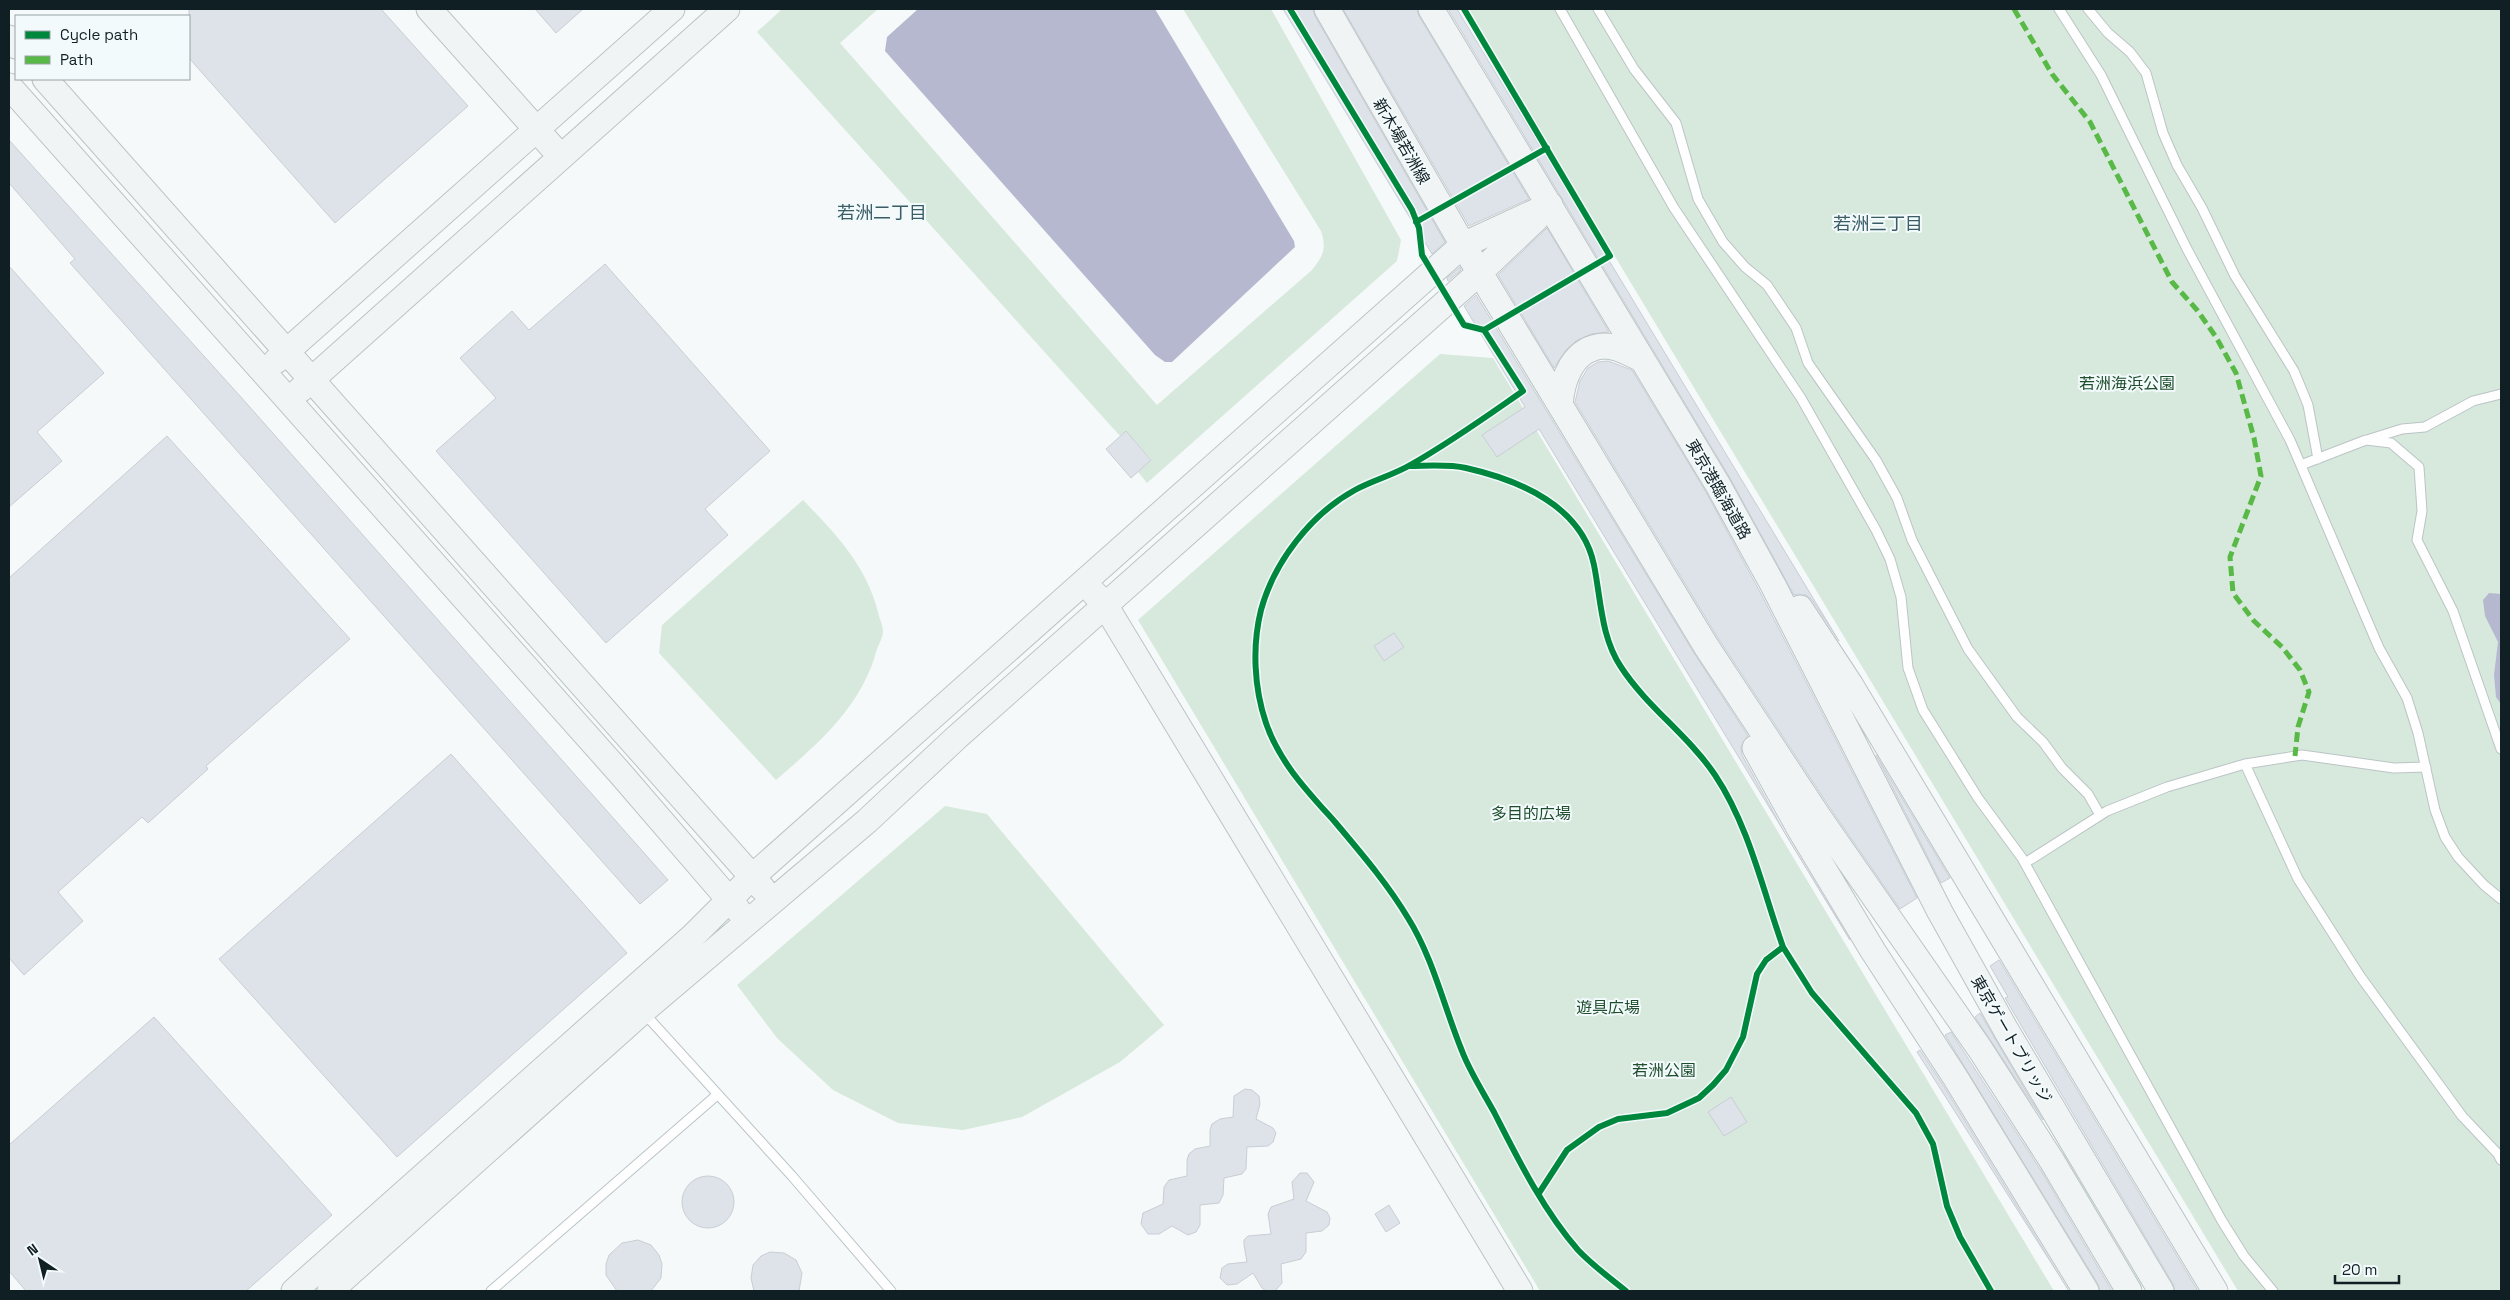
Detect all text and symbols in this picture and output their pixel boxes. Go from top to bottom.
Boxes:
legend [15,15,190,80]
text: Cycle path [60,25,138,44]
text: Path [60,50,93,69]
street label: 新木場若洲線 [1368,94,1435,188]
district label: 若洲二丁目 [837,201,927,224]
district label: 若洲三丁目 [1833,212,1923,235]
park label: 若洲海浜公園 [2079,373,2175,394]
street label: 東京港臨海道路 [1681,435,1756,543]
park label: 多目的広場 [1491,803,1571,824]
street label: 東京ゲートブリッジ [1966,972,2057,1107]
park label: 遊具広場 [1576,997,1640,1018]
park label: 若洲公園 [1632,1060,1696,1081]
north arrow [15,1235,65,1285]
text: N [24,1239,42,1259]
scale bar [2335,1252,2399,1284]
text: 20 m [2342,1260,2377,1279]

